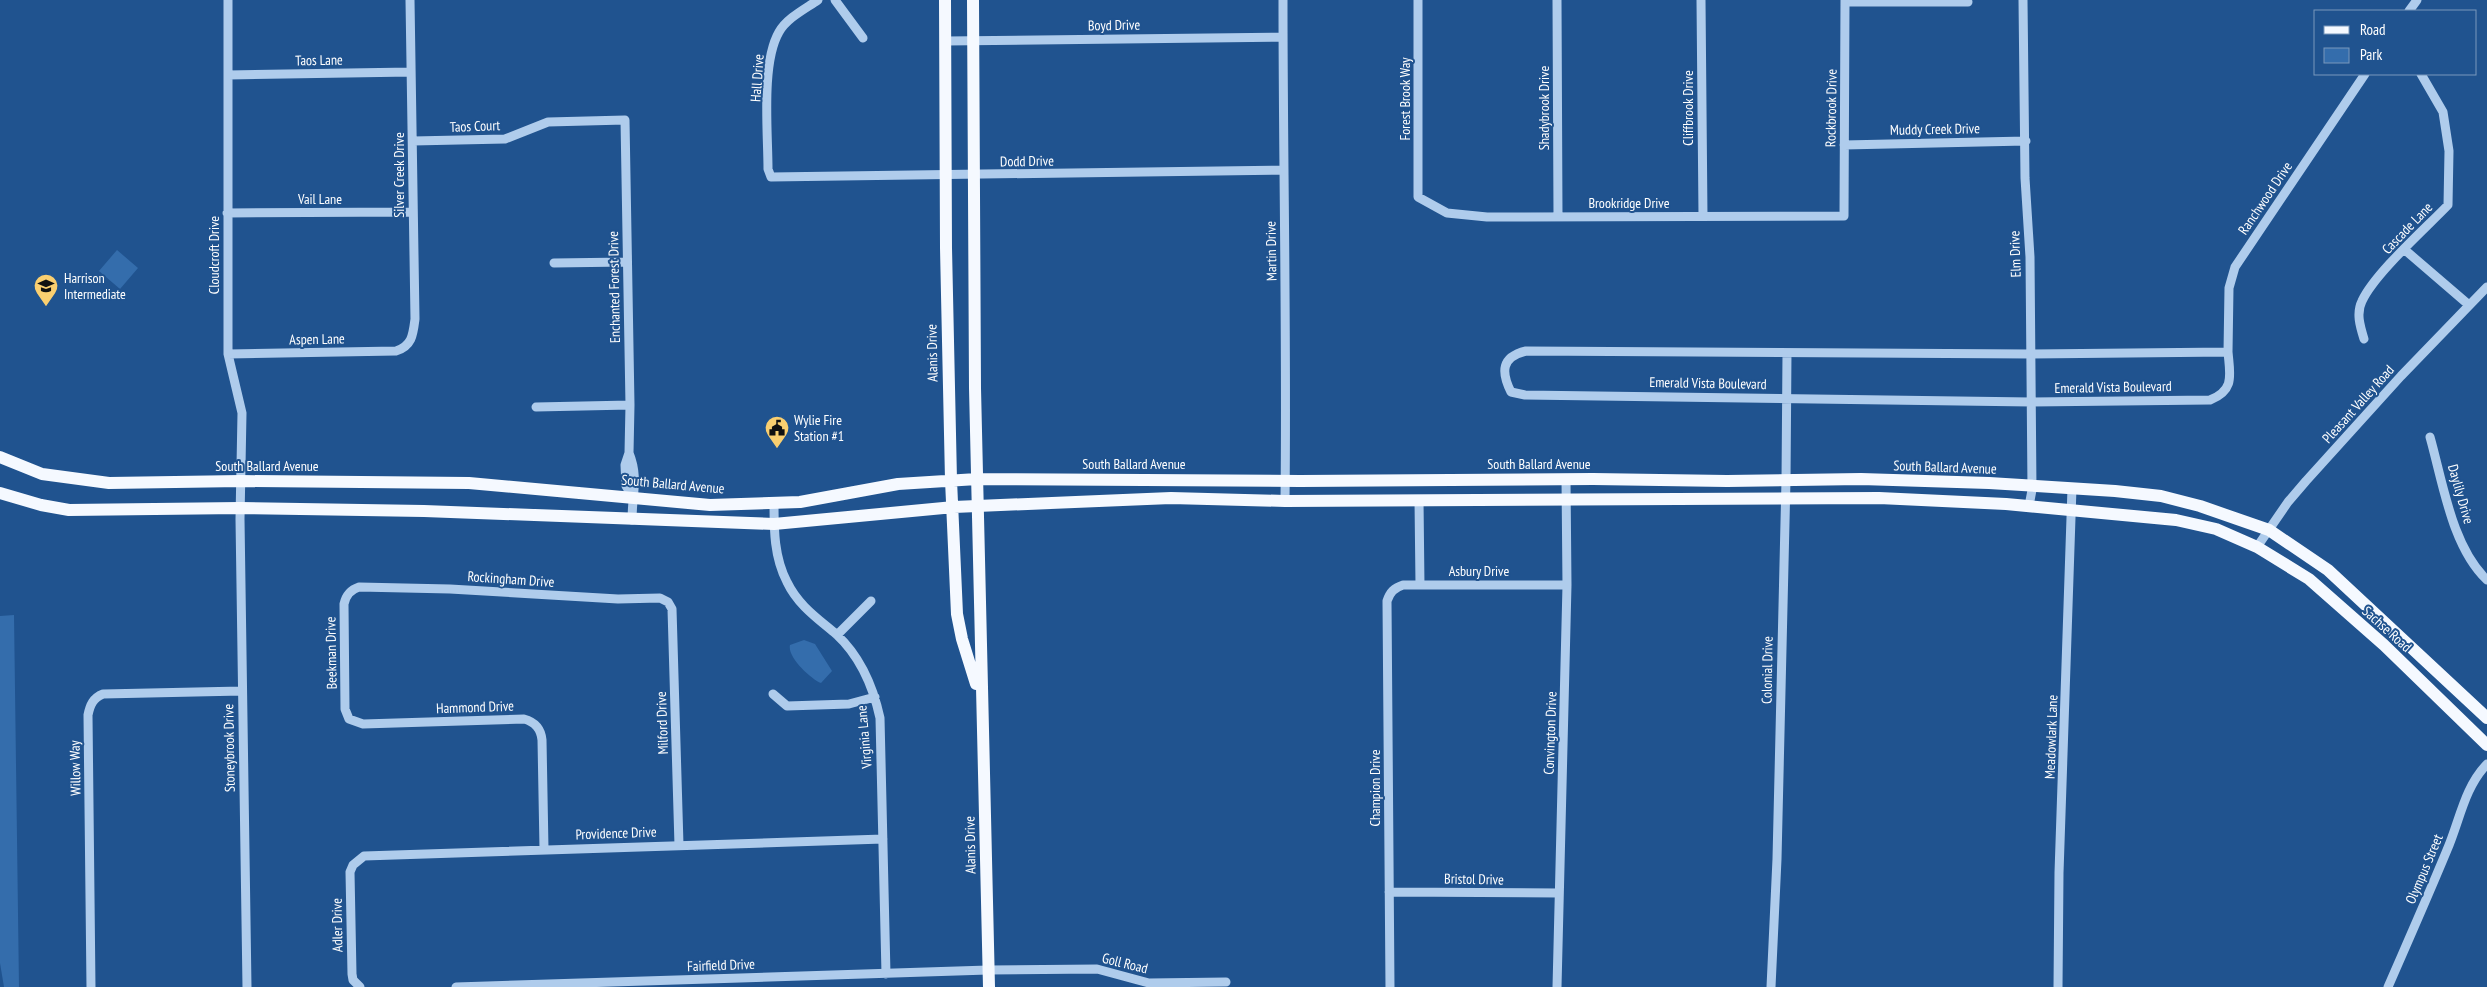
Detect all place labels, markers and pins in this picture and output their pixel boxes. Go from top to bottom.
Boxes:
place label: Harrison Intermediate [64,269,126,303]
school or university icon: Harrison Intermediate [33,273,59,307]
place label: Wylie Fire Station #1 [794,411,844,445]
public building icon: Wylie Fire Station #1 [764,415,790,449]

